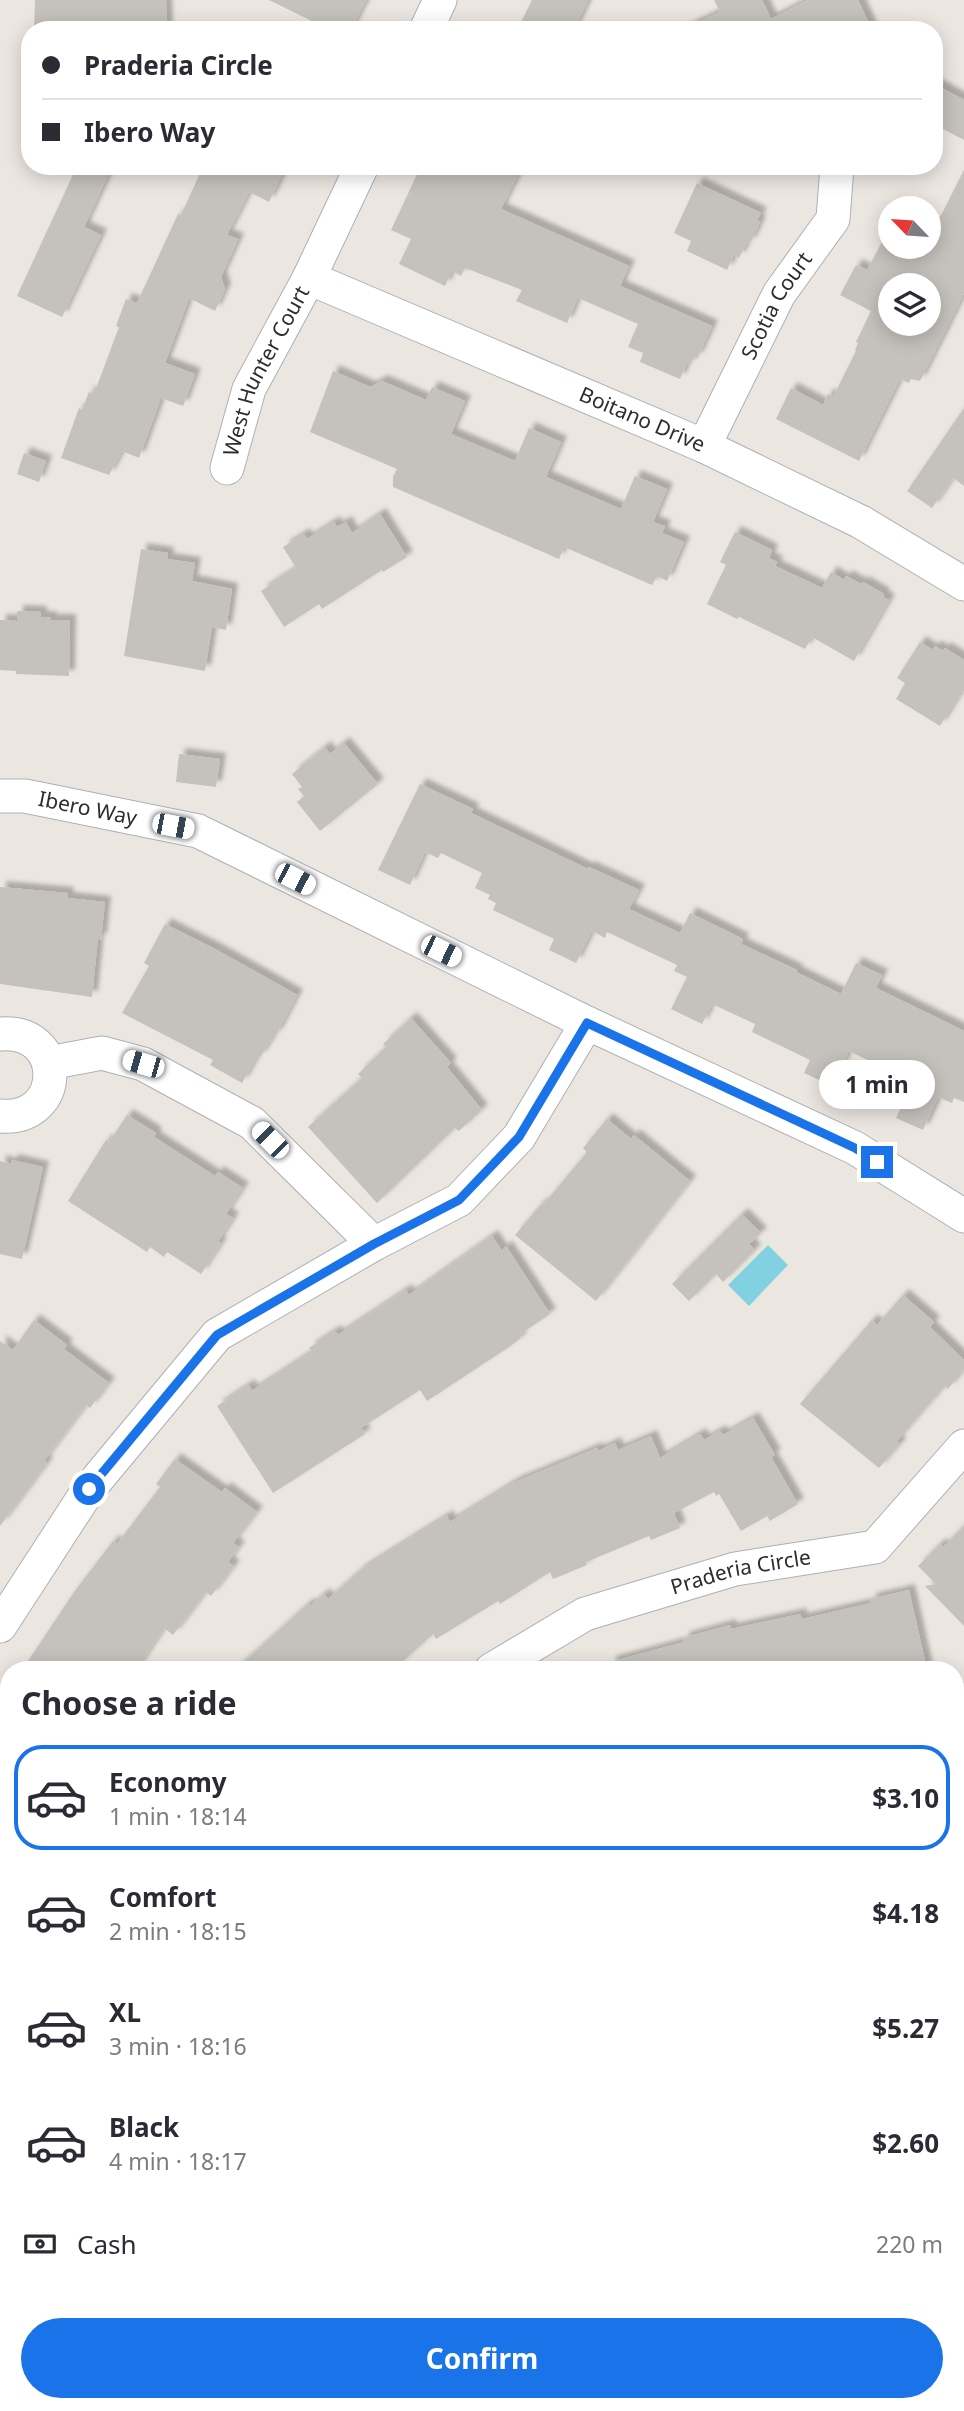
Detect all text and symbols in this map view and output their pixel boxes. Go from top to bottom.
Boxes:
text: Praderia Circle [84,47,273,83]
text: Ibero Way [84,114,215,150]
north arrow [878,196,942,259]
map controls [878,196,941,336]
street label: Scotia Court [734,246,818,364]
button: layers [878,273,941,336]
street label: West Hunter Court [216,280,315,459]
street label: Boitano Drive [575,380,710,458]
street label: Ibero Way [36,784,140,831]
car [151,812,196,840]
car [272,860,319,898]
car [418,932,465,970]
car [120,1048,167,1080]
callout: 1 min [819,1060,935,1110]
text: 1 min [845,1068,909,1100]
car [248,1118,293,1162]
route end [861,1146,893,1178]
route start [73,1473,105,1505]
street label: Praderia Circle [667,1542,813,1601]
text: Choose a ride [21,1681,237,1724]
text: Economy [109,1764,227,1800]
icon: car [25,1766,88,1829]
text: $3.10 [872,1780,939,1816]
text: 1 min · 18:14 [109,1800,247,1832]
text: Comfort [109,1879,217,1915]
icon: car [25,1881,88,1944]
text: $4.18 [872,1895,939,1931]
text: 2 min · 18:15 [109,1915,247,1947]
text: XL [109,1994,141,2030]
icon: car [25,1996,88,2059]
text: $5.27 [872,2010,939,2046]
text: 3 min · 18:16 [109,2030,247,2062]
text: Black [109,2109,179,2145]
icon: car [25,2111,88,2174]
text: $2.60 [872,2125,939,2161]
text: 4 min · 18:17 [109,2145,247,2177]
icon: cash [21,2225,59,2263]
text: Cash [77,2226,137,2262]
text: 220 m [876,2228,943,2260]
button: Confirm [21,2318,943,2398]

